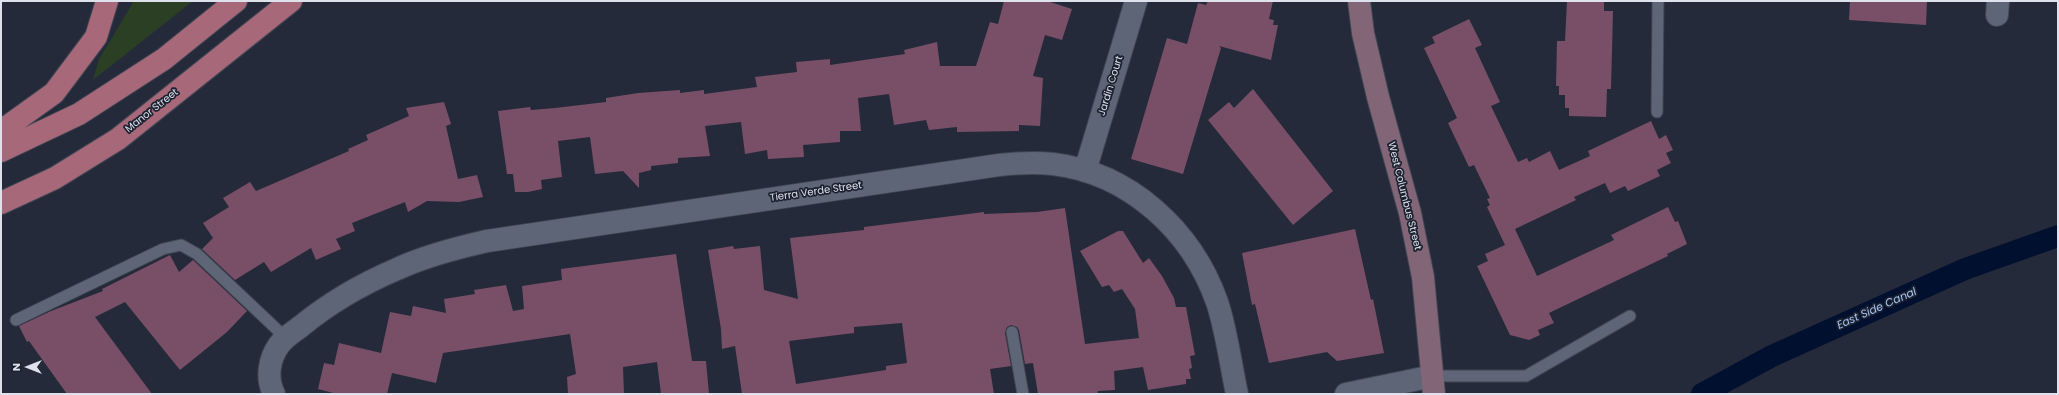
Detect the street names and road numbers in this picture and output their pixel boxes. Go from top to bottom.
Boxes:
street label: Jardin Court [1096,55,1126,117]
street label: Manor Street [123,87,181,135]
street label: West Columbus Street [1385,141,1423,251]
street label: Tierra Verde Street [769,180,863,204]

